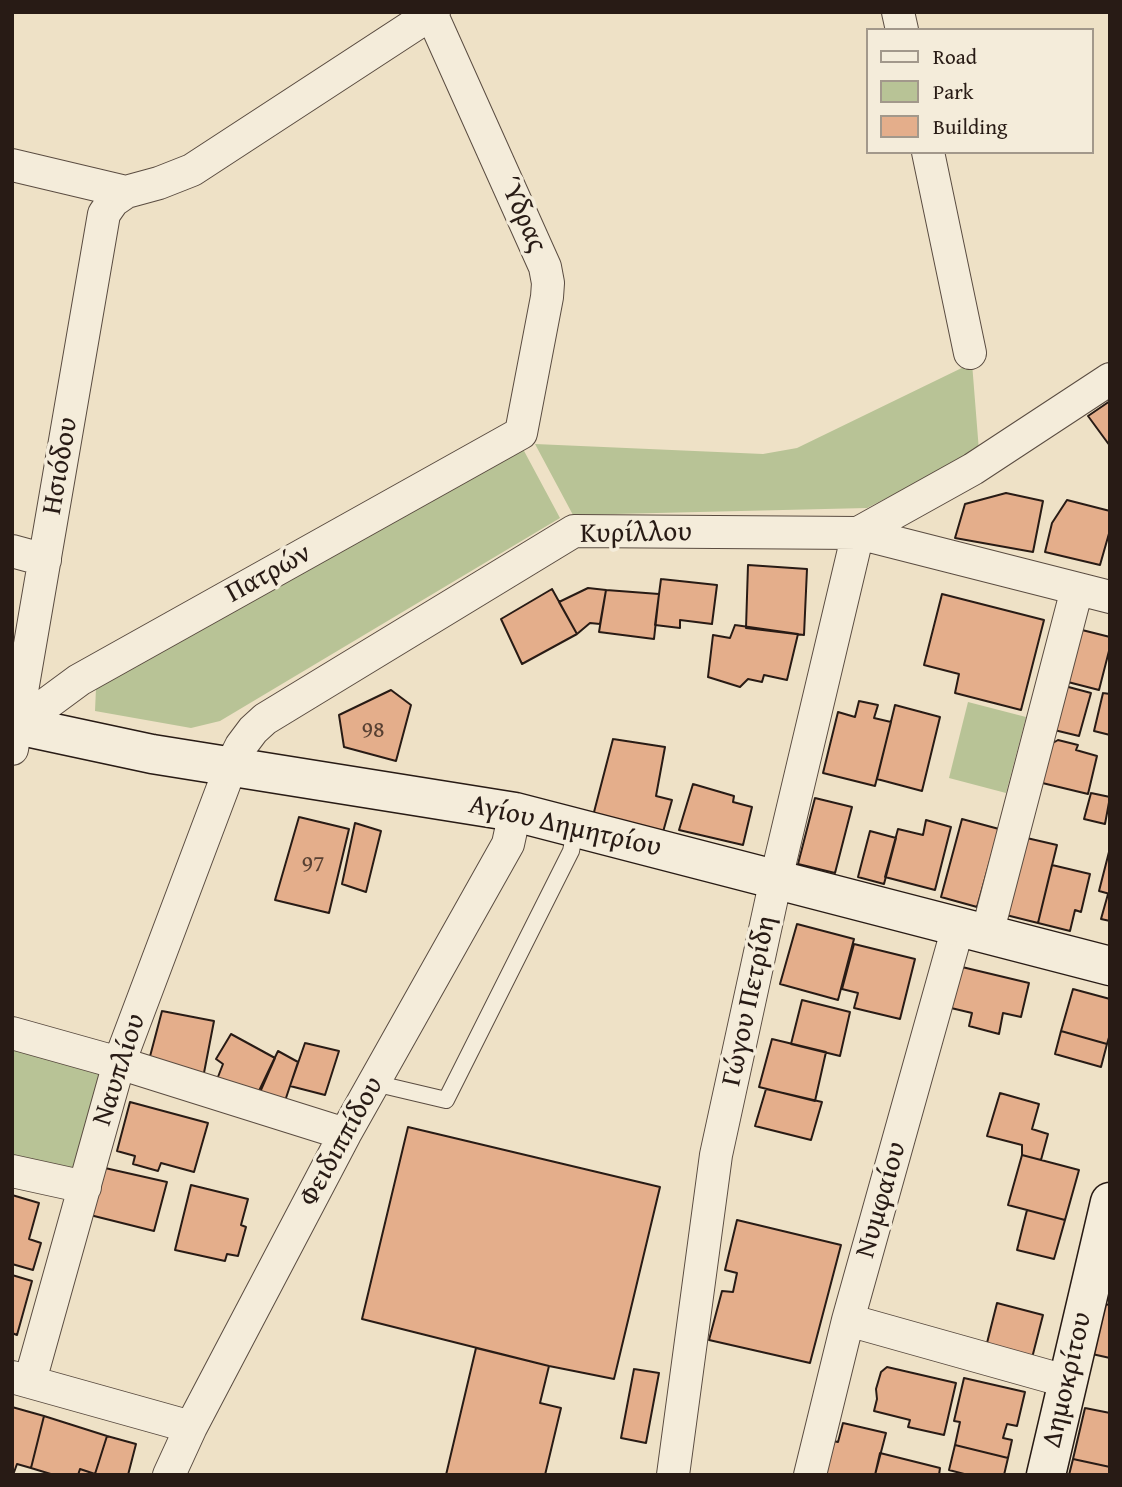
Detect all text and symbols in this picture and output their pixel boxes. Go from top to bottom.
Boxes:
legend [866,28,1094,154]
text: Road [933,41,977,72]
text: Park [933,76,974,107]
text: Building [933,111,1007,142]
street label: Ύδρας [491,173,553,257]
street label: Ησιόδου [36,415,86,517]
street label: Κυρίλλου [580,516,692,552]
street label: Πατρών [220,537,318,611]
house number: 98 [361,717,385,745]
street label: Αγίου Δημητρίου [466,789,664,865]
house number: 97 [301,851,325,879]
street label: Γώγου Πετρίδη [716,913,784,1089]
street label: Ναυπλίου [86,1010,154,1130]
street label: Φειδιππίδου [293,1071,391,1213]
street label: Νυμφαίου [849,1138,915,1262]
street label: Δημοκρίτου [1036,1309,1100,1451]

